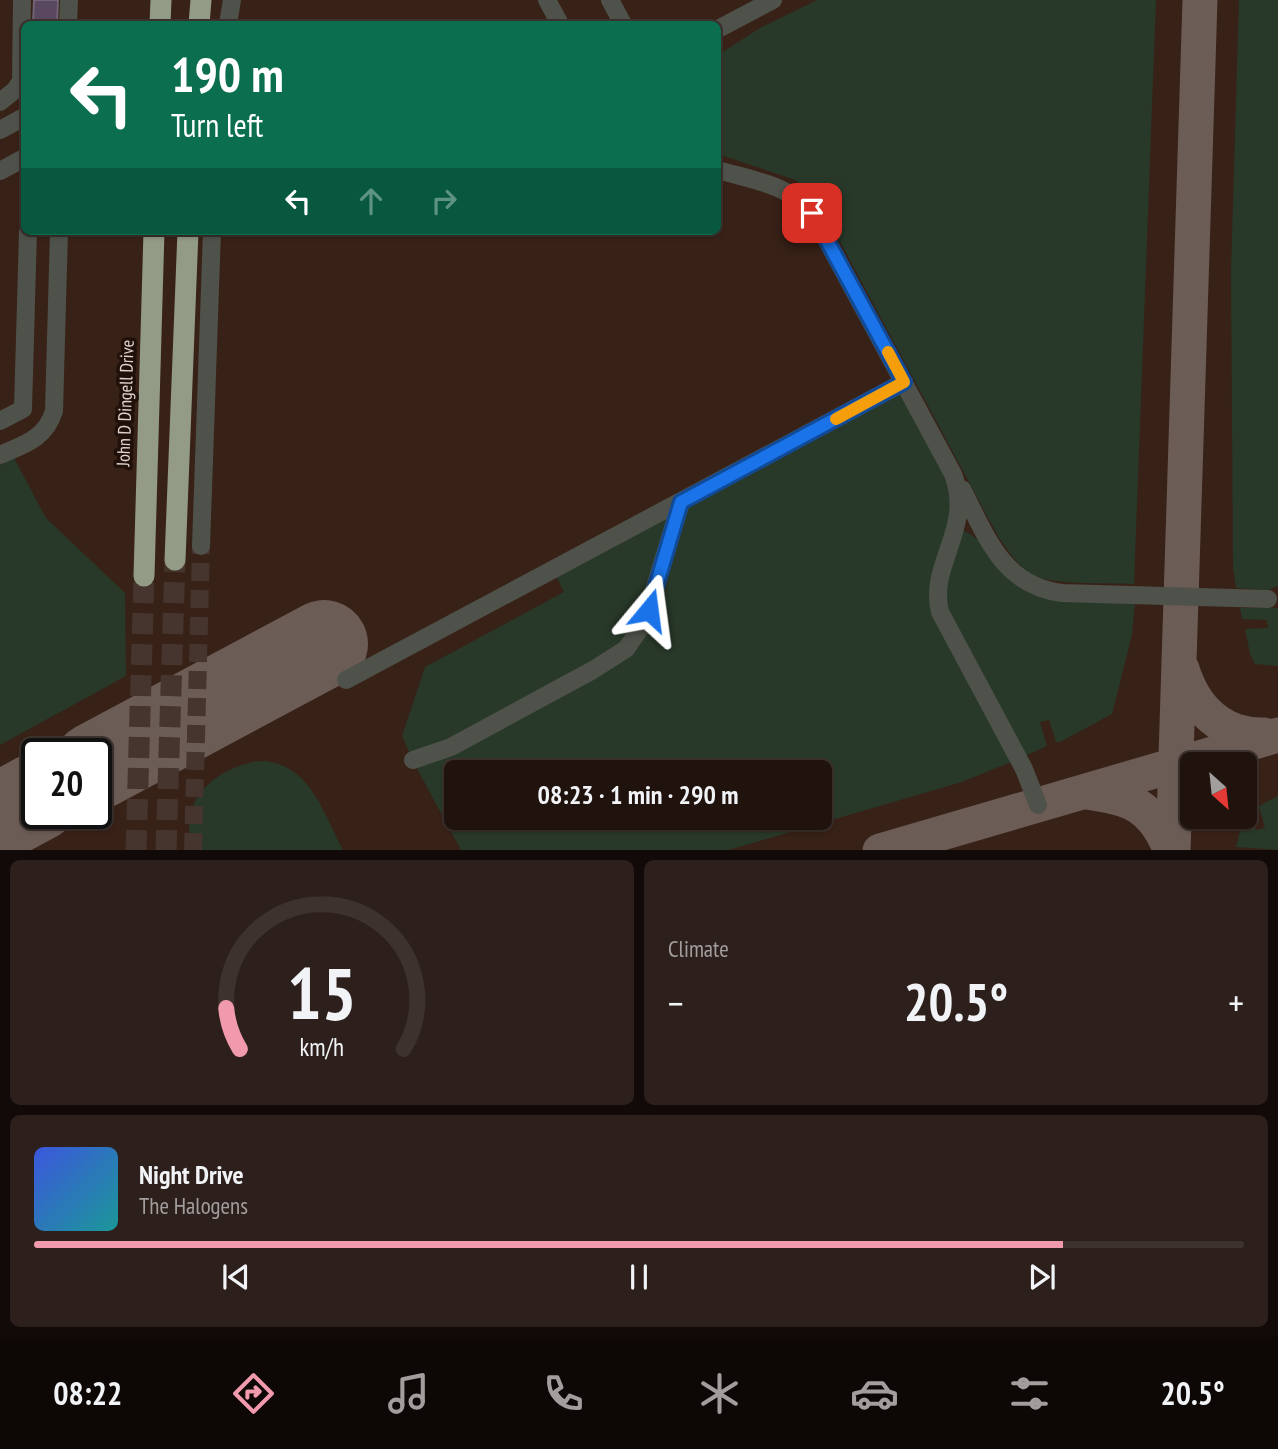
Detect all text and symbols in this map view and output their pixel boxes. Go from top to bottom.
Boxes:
text: 190 m [171,42,284,106]
icon: left [56,49,147,140]
text: Turn left [171,104,263,146]
icon: left [279,182,317,220]
icon: ahead [352,182,390,220]
icon: right [425,182,463,220]
pin [782,183,842,243]
icon: arrive [793,194,831,232]
street label: John D Dingell Drive [111,339,139,468]
position arrow [612,573,686,647]
speed limit sign: 20 [21,738,112,829]
north arrow [1180,752,1256,830]
map controls [1180,752,1257,829]
text: 08:23 · 1 min · 290 m [538,778,738,811]
text: Climate [668,934,729,963]
text: 15 [287,945,357,1039]
text: 20.5° [904,968,1008,1035]
text: − [668,978,684,1027]
text: + [1228,978,1244,1027]
text: km/h [300,1030,344,1062]
text: Night Drive [139,1158,244,1191]
text: The Halogens [139,1191,248,1220]
icon: previous [217,1258,255,1296]
icon: pause [620,1258,658,1296]
icon: next [1023,1258,1061,1296]
icon: directions [229,1369,278,1418]
icon: music [384,1369,433,1418]
icon: phone [539,1369,588,1418]
icon: climate [695,1369,744,1418]
icon: car [850,1369,899,1418]
icon: filters [1005,1369,1054,1418]
text: 08:22 [53,1372,122,1414]
text: 20.5° [1160,1372,1225,1414]

